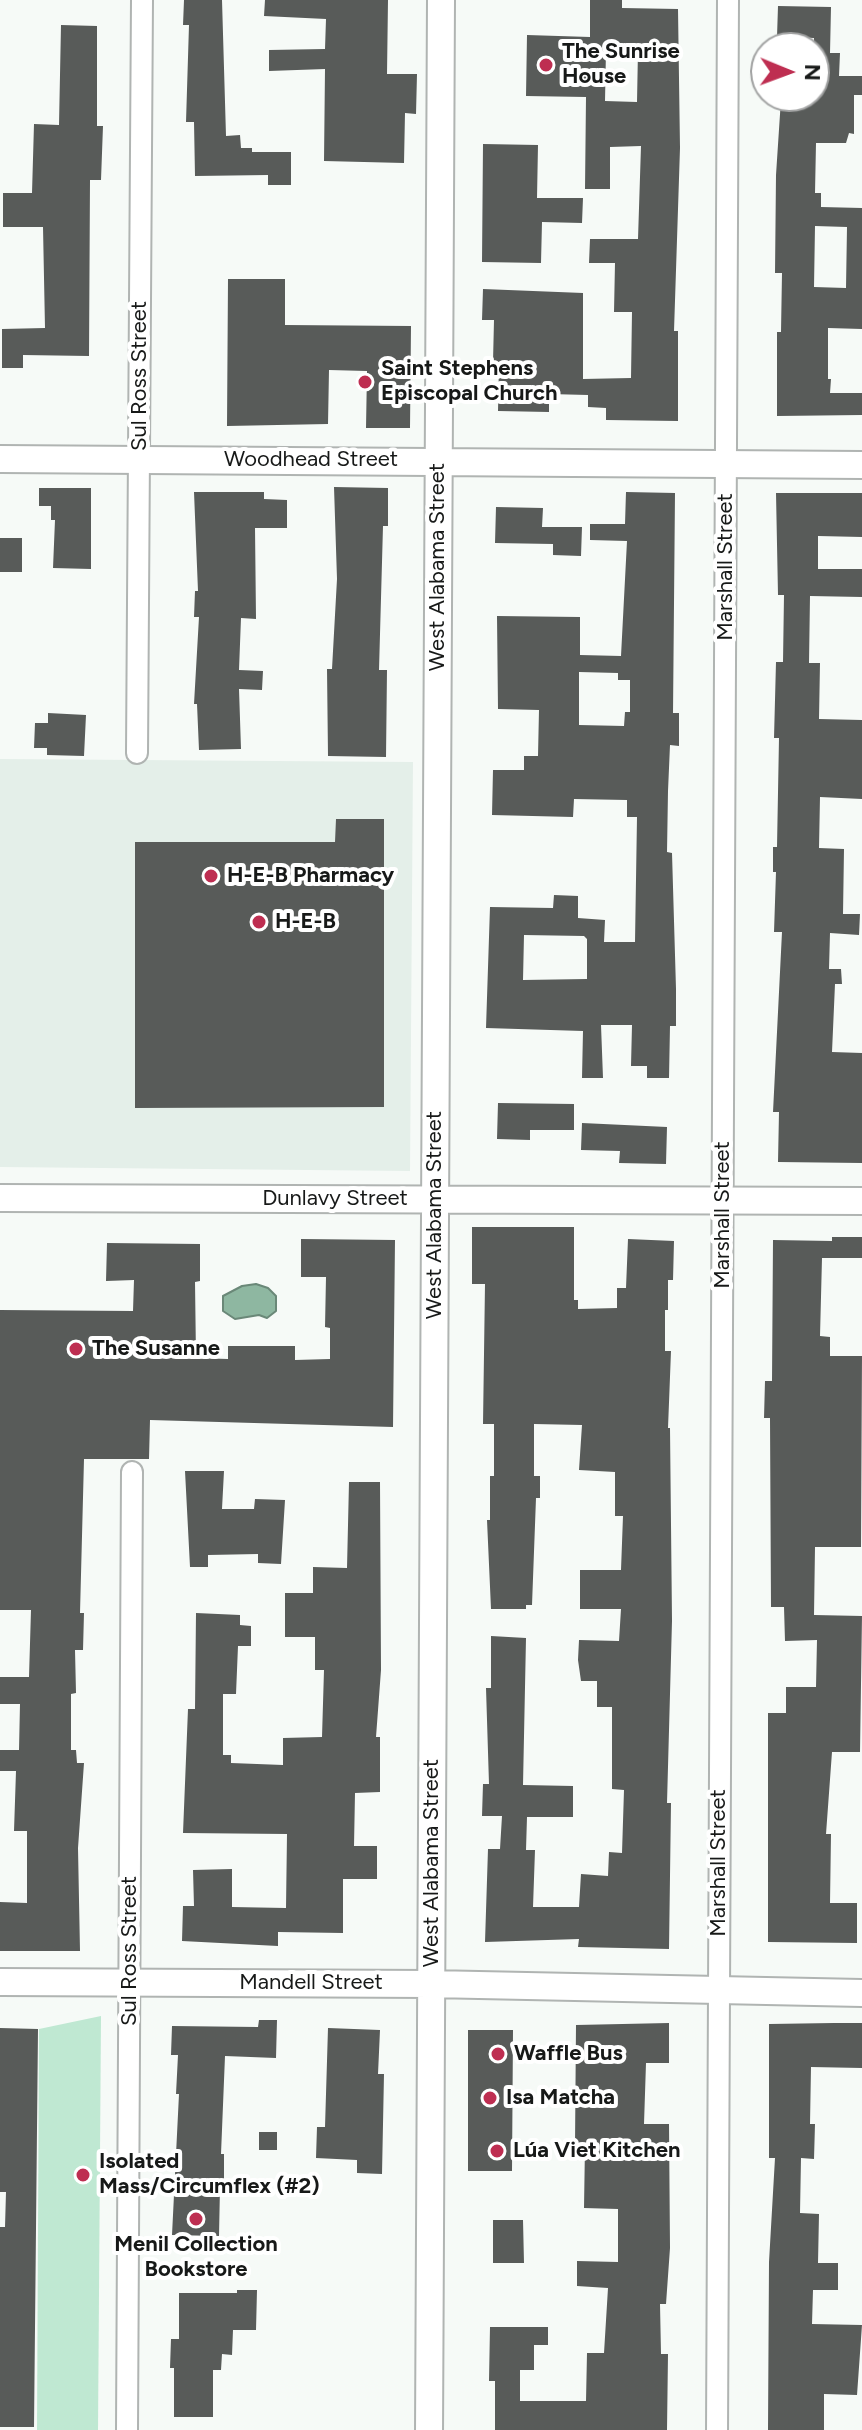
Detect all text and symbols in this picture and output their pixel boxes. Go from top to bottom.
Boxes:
north arrow [750,32,830,112]
place label: The Sunrise House [562,39,680,90]
marker: The Sunrise House [537,56,555,74]
text: N [799,64,826,81]
street label: Sul Ross Street [127,301,153,451]
place label: Saint Stephens Episcopal Church [381,356,557,408]
marker: Saint Stephens Episcopal Church [356,373,374,391]
street label: Woodhead Street [224,447,398,473]
street label: West Alabama Street [425,463,451,671]
street label: Marshall Street [713,493,739,641]
place label: H-E-B Pharmacy [227,863,394,889]
marker: H-E-B Pharmacy [202,867,220,885]
place label: H-E-B [275,909,336,935]
marker: H-E-B [250,913,268,931]
street label: West Alabama Street [422,1111,448,1319]
street label: Marshall Street [710,1141,736,1289]
street label: Dunlavy Street [262,1186,408,1212]
place label: The Susanne [92,1336,220,1362]
marker: The Susanne [67,1340,85,1358]
street label: West Alabama Street [419,1759,445,1967]
street label: Marshall Street [706,1789,732,1937]
street label: Sul Ross Street [117,1876,143,2026]
street label: Mandell Street [239,1970,383,1996]
place label: Waffle Bus [514,2041,623,2067]
marker: Waffle Bus [489,2045,507,2063]
place label: Isa Matcha [506,2085,615,2111]
marker: Isa Matcha [481,2089,499,2107]
place label: Lúa Viet Kitchen [513,2138,680,2164]
marker: Lúa Viet Kitchen [488,2142,506,2160]
place label: Isolated Mass/Circumflex (#2) [99,2149,320,2200]
marker: Isolated Mass/Circumflex (#2) [74,2166,92,2184]
marker: Menil Collection Bookstore [187,2210,205,2228]
place label: Menil Collection Bookstore [114,2232,278,2284]

